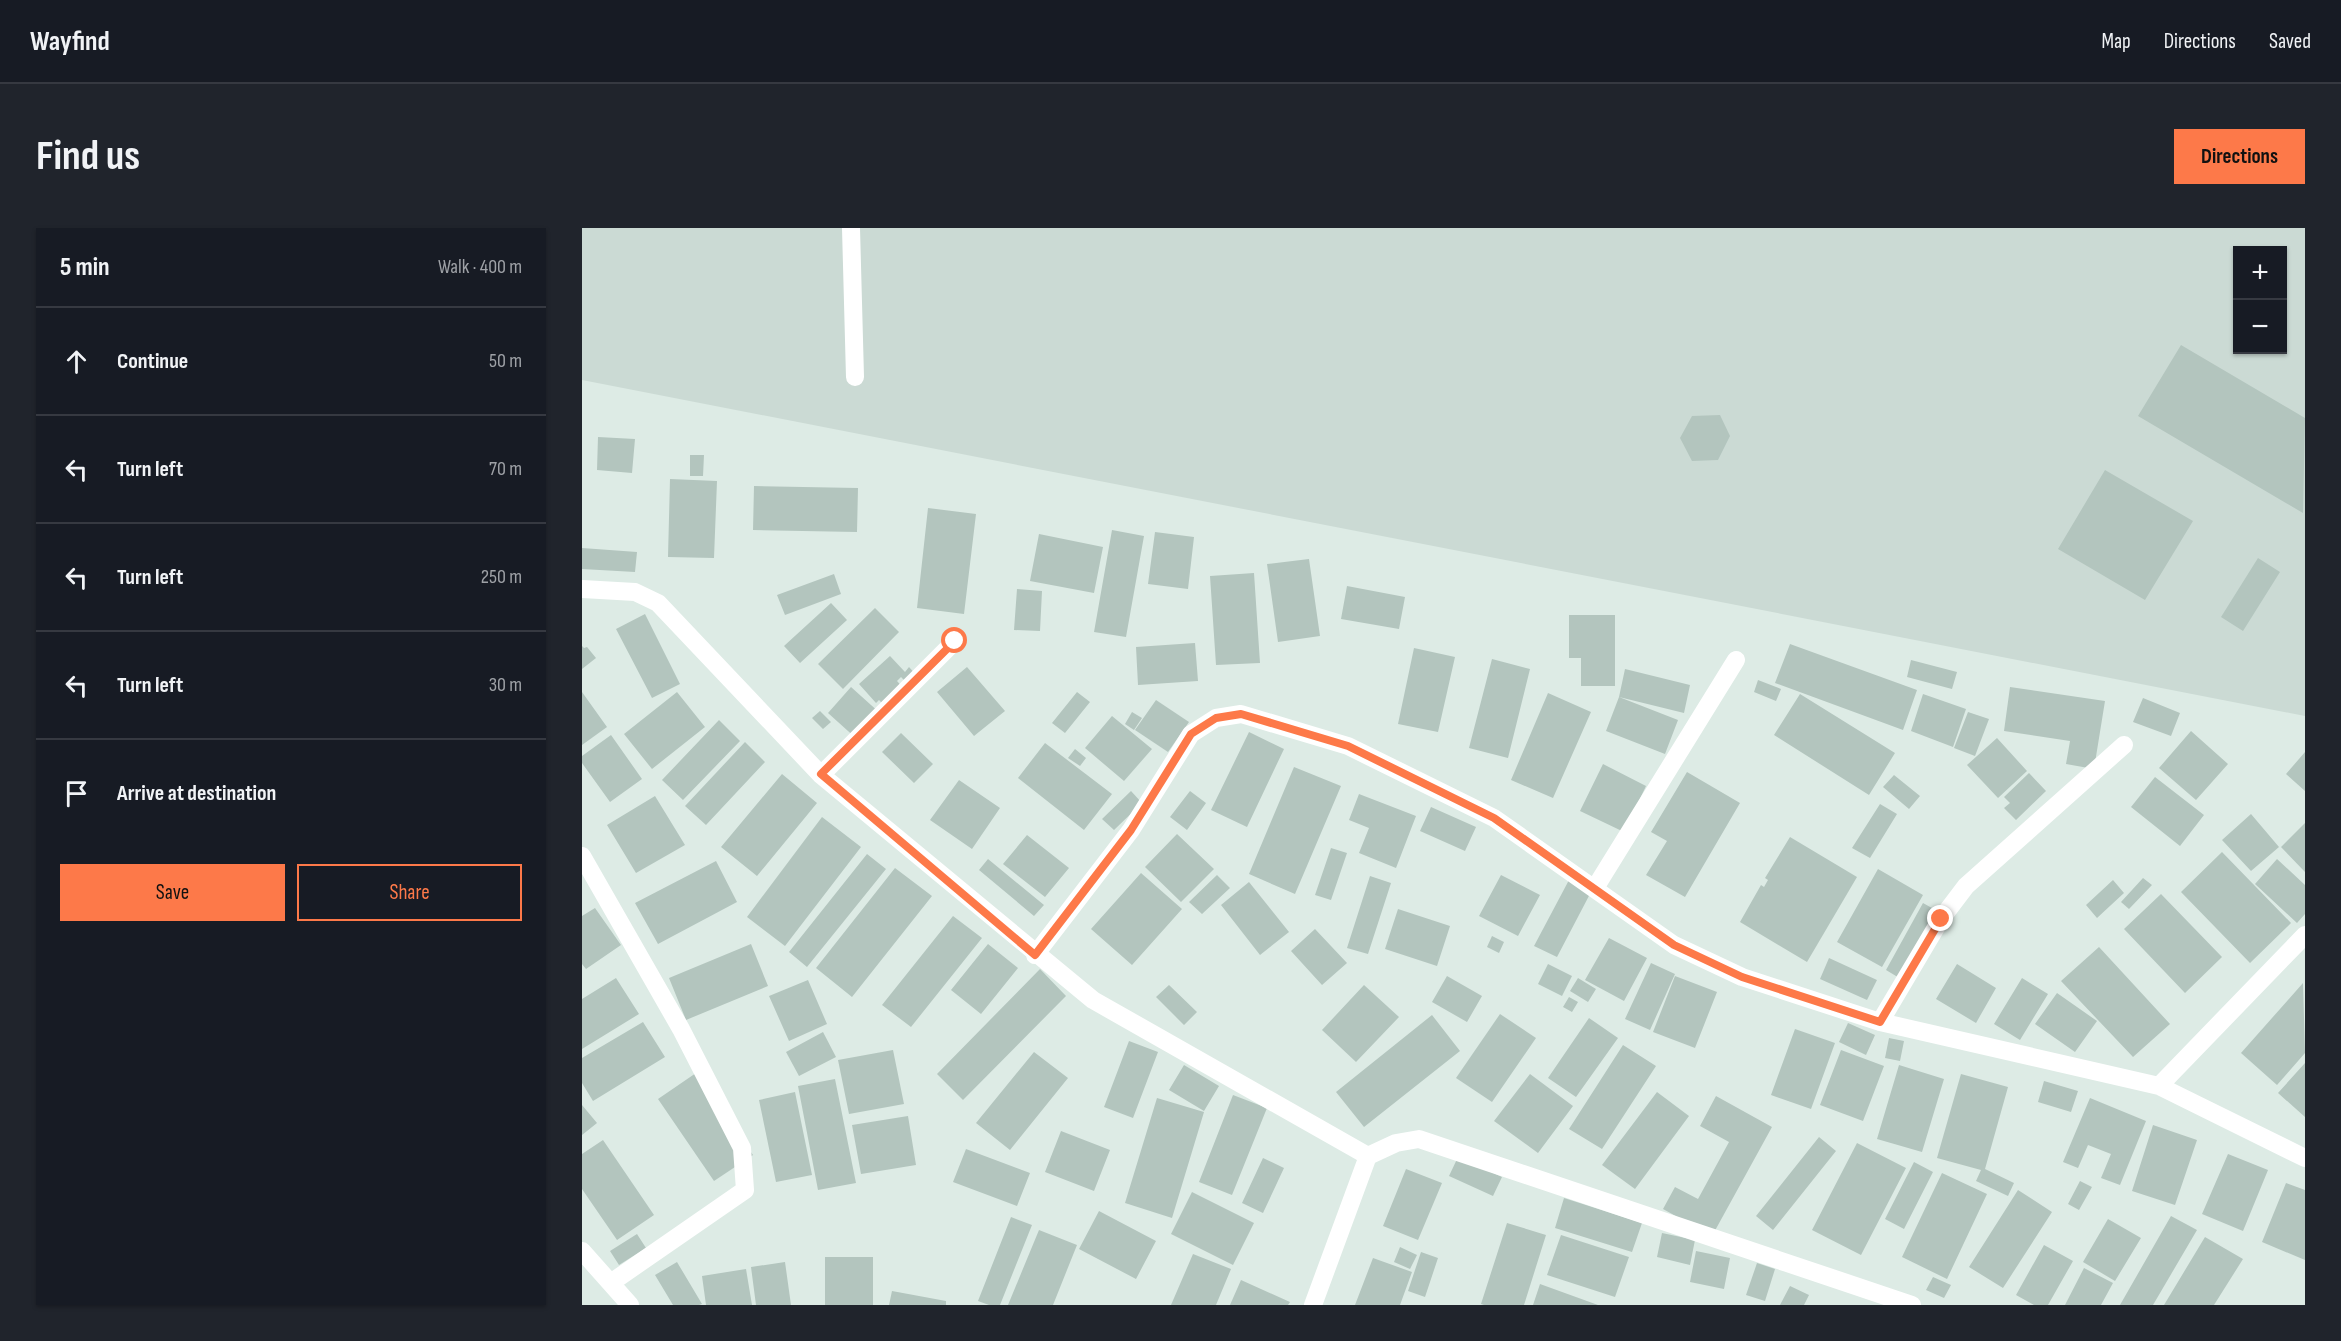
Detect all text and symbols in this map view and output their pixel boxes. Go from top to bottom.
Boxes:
text: Wayfind [30,25,110,58]
text: Map [2101,29,2131,54]
text: Directions [2164,29,2236,54]
text: Saved [2269,29,2311,54]
button: Directions [2174,129,2305,184]
text: Find us [36,131,140,182]
map controls [2233,246,2287,354]
button: + [2233,246,2287,300]
text: 5 min [60,252,110,283]
text: Walk · 400 m [438,255,522,279]
button: − [2233,300,2287,354]
icon: ahead [60,345,93,378]
text: Continue [117,348,188,375]
text: 50 m [489,349,522,373]
icon: left [60,453,93,486]
text: Turn left [117,456,183,483]
text: 70 m [489,457,522,481]
icon: left [60,561,93,594]
text: Turn left [117,564,183,591]
text: 250 m [481,565,522,589]
route start [941,627,967,653]
icon: left [60,669,93,702]
text: Turn left [117,672,183,699]
text: 30 m [489,673,522,697]
icon: arrive [60,777,93,810]
text: Arrive at destination [117,780,276,807]
button: Save [60,864,285,921]
button: Share [297,864,522,921]
route end [1927,905,1953,931]

